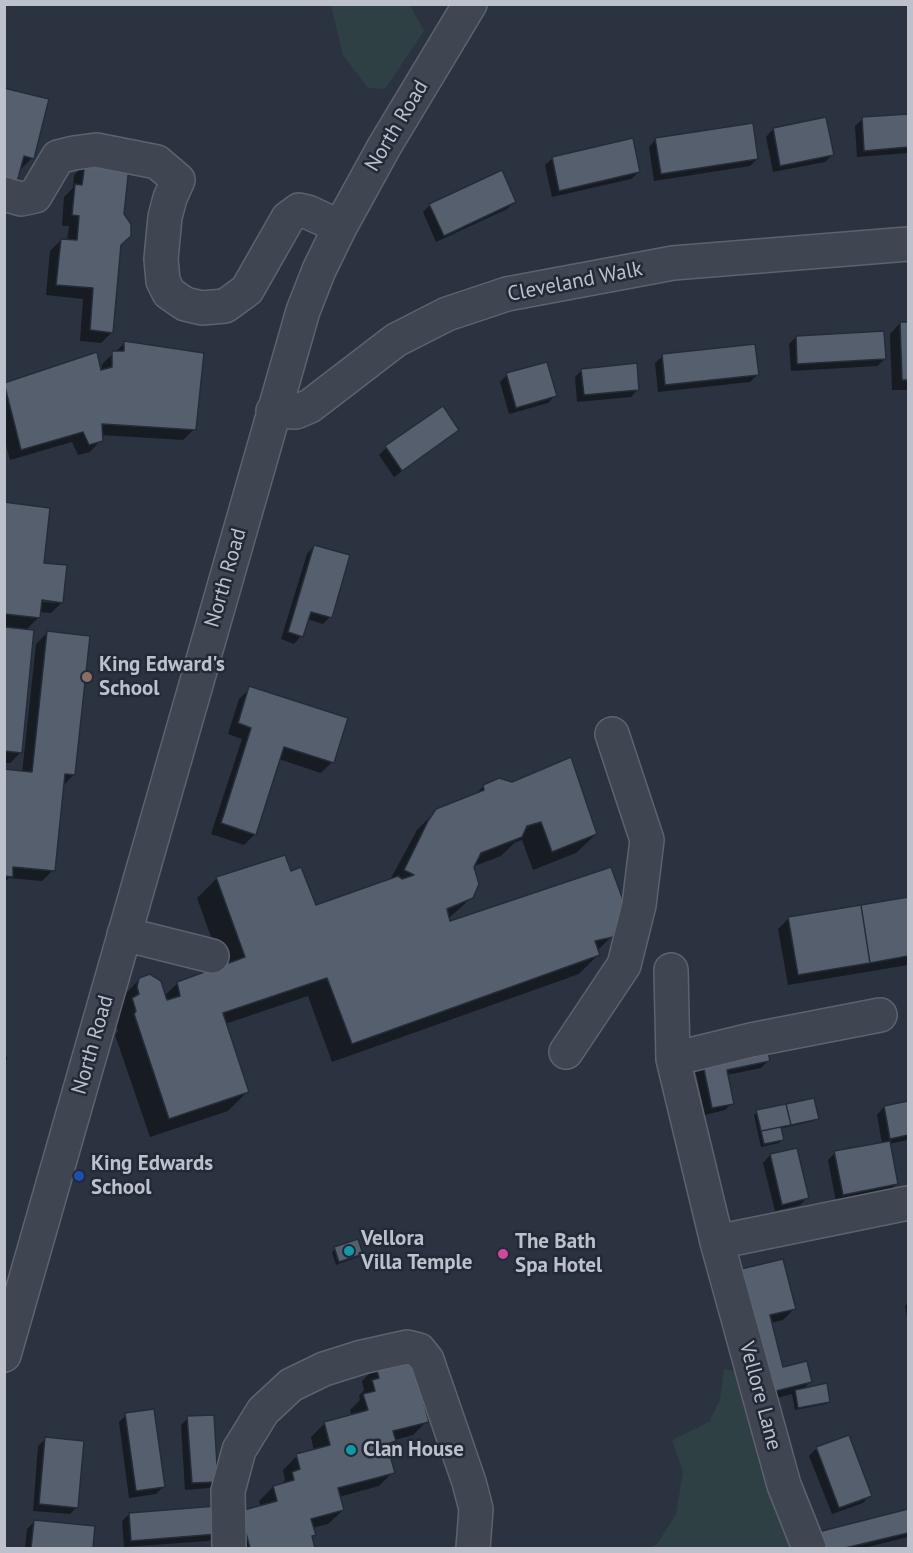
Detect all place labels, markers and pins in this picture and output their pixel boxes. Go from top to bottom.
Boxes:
place label: King Edward's School [99,652,225,702]
marker: King Edward's School [80,670,94,684]
place label: King Edwards School [91,1151,213,1201]
marker: King Edwards School [72,1169,86,1183]
place label: Vellora Villa Temple [361,1226,472,1276]
place label: The Bath Spa Hotel [515,1229,602,1279]
marker: Vellora Villa Temple [342,1244,356,1258]
marker: The Bath Spa Hotel [496,1247,510,1261]
place label: Clan House [363,1437,464,1463]
marker: Clan House [344,1443,358,1457]

